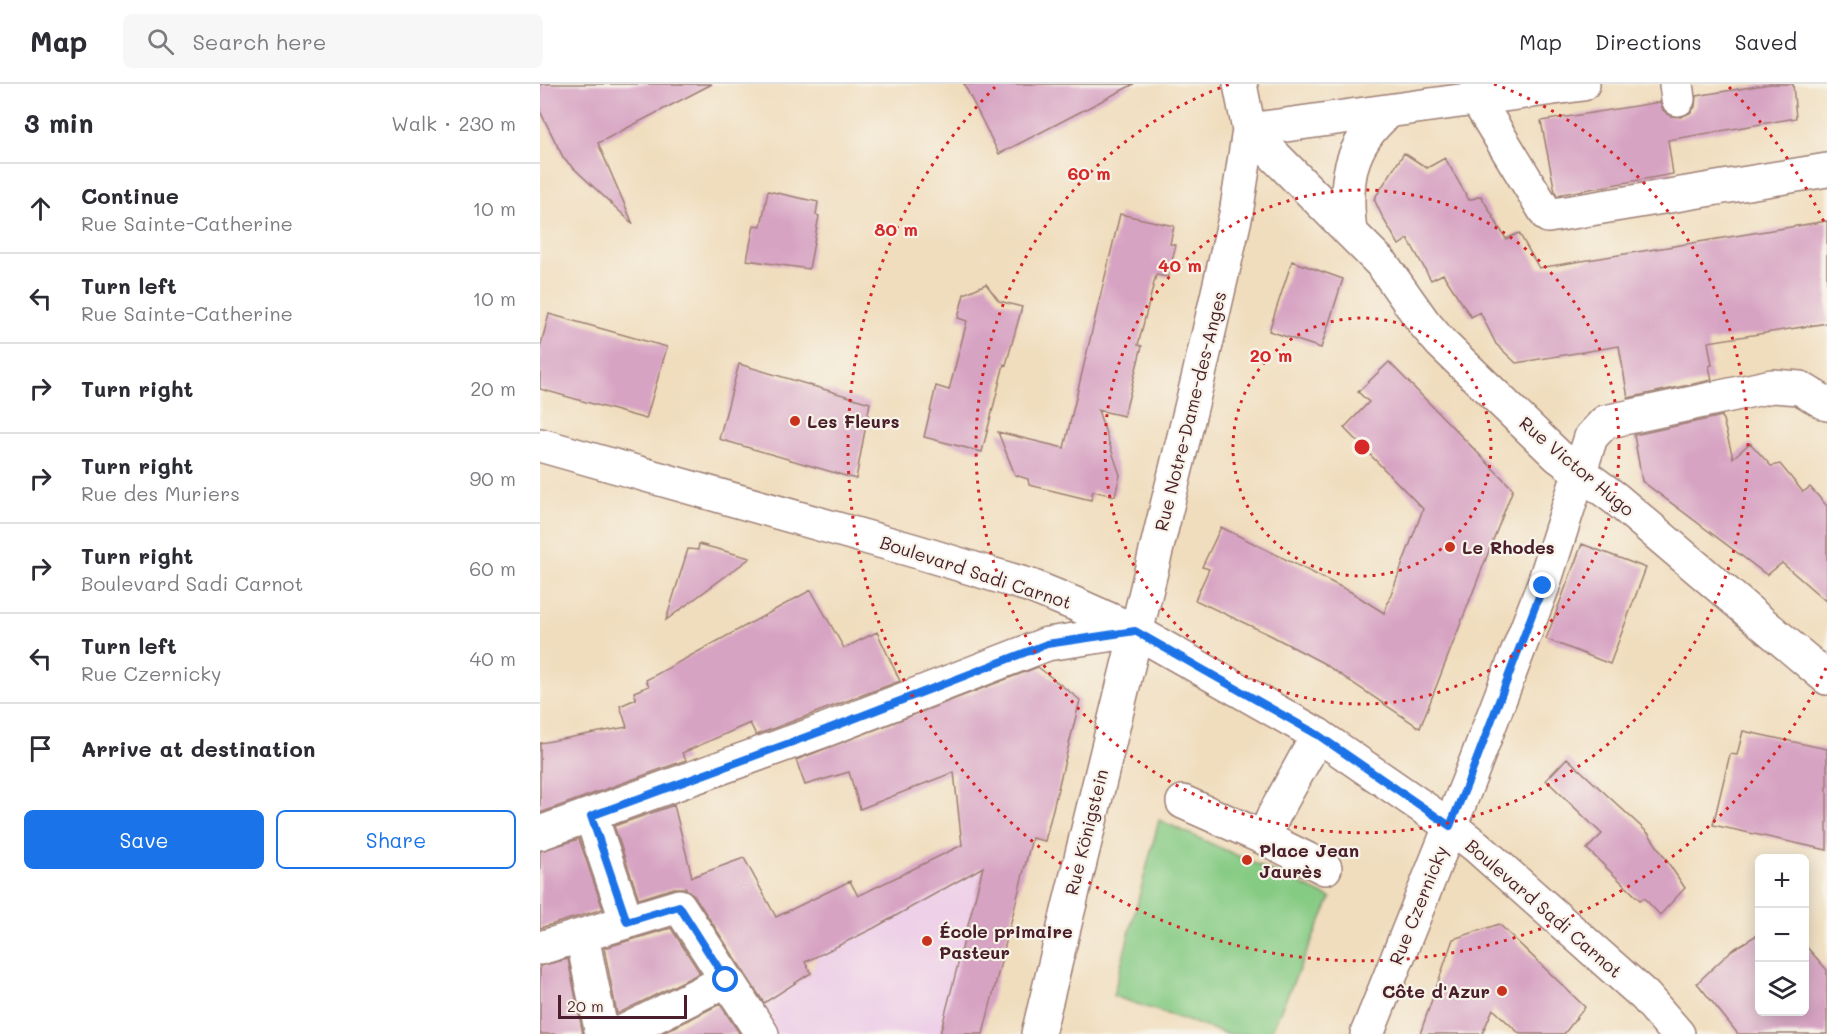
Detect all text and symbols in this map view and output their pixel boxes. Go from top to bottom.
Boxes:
search box [123,14,543,68]
text: Map [30,23,87,59]
icon: search [144,25,177,58]
text: Search here [192,27,326,56]
text: Map [1519,28,1562,55]
text: Directions [1595,28,1702,55]
text: Saved [1735,28,1797,55]
text: 3 min [24,106,93,140]
text: Walk · 230 m [391,110,516,136]
text: 60 m [1067,161,1111,185]
text: Continue [81,181,179,210]
icon: ahead [24,192,57,225]
text: 10 m [472,195,516,221]
text: Rue Sainte-Catherine [81,210,293,236]
text: 80 m [874,217,918,241]
text: 40 m [1158,253,1202,277]
text: Turn left [81,271,177,300]
icon: left [24,282,57,315]
text: 10 m [472,285,516,311]
street label: Rue Notre-Dame-des-Anges [1149,289,1231,533]
text: Rue Sainte-Catherine [81,300,293,326]
text: 20 m [1250,343,1292,367]
icon: right [24,372,57,405]
text: Turn right [81,374,193,403]
text: 20 m [470,375,516,401]
place label: Les Fleurs [807,409,900,433]
street label: Rue Victor Hugo [1514,411,1640,521]
marker: Les Fleurs [788,414,802,428]
centre of rings [1352,437,1372,457]
text: Turn right [81,451,193,480]
icon: right [24,462,57,495]
text: 90 m [470,465,516,491]
text: Rue des Muriers [81,480,240,506]
street label: Boulevard Sadi Carnot [877,530,1075,614]
place label: Le Rhodes [1462,535,1555,559]
marker: Le Rhodes [1443,540,1457,554]
text: Turn right [81,541,193,570]
icon: right [24,552,57,585]
text: 60 m [469,555,516,581]
text: Boulevard Sadi Carnot [81,570,303,596]
route end [1529,572,1555,598]
text: Turn left [81,631,177,660]
icon: left [24,642,57,675]
text: 40 m [470,645,516,671]
text: Rue Czernicky [81,660,221,686]
icon: arrive [24,732,57,765]
text: Arrive at destination [81,734,316,763]
street label: Rue Königstein [1059,766,1113,898]
button: Save [24,810,264,869]
button: Share [276,810,516,869]
street label: Boulevard Sadi Carnot [1461,833,1627,983]
place label: Place Jean Jaurès [1259,838,1359,883]
street label: Rue Czernicky [1383,842,1453,968]
marker: Place Jean Jaurès [1240,853,1254,867]
map controls [1755,854,1809,1016]
button: + [1755,854,1809,908]
button: − [1755,908,1809,962]
place label: École primaire Pasteur [939,919,1073,964]
marker: École primaire Pasteur [920,934,934,948]
button: layers [1755,962,1809,1016]
route start [712,966,738,992]
place label: Côte d'Azur [1382,979,1490,1003]
marker: Côte d'Azur [1495,984,1509,998]
scale bar [558,992,687,1020]
text: 20 m [567,995,604,1016]

